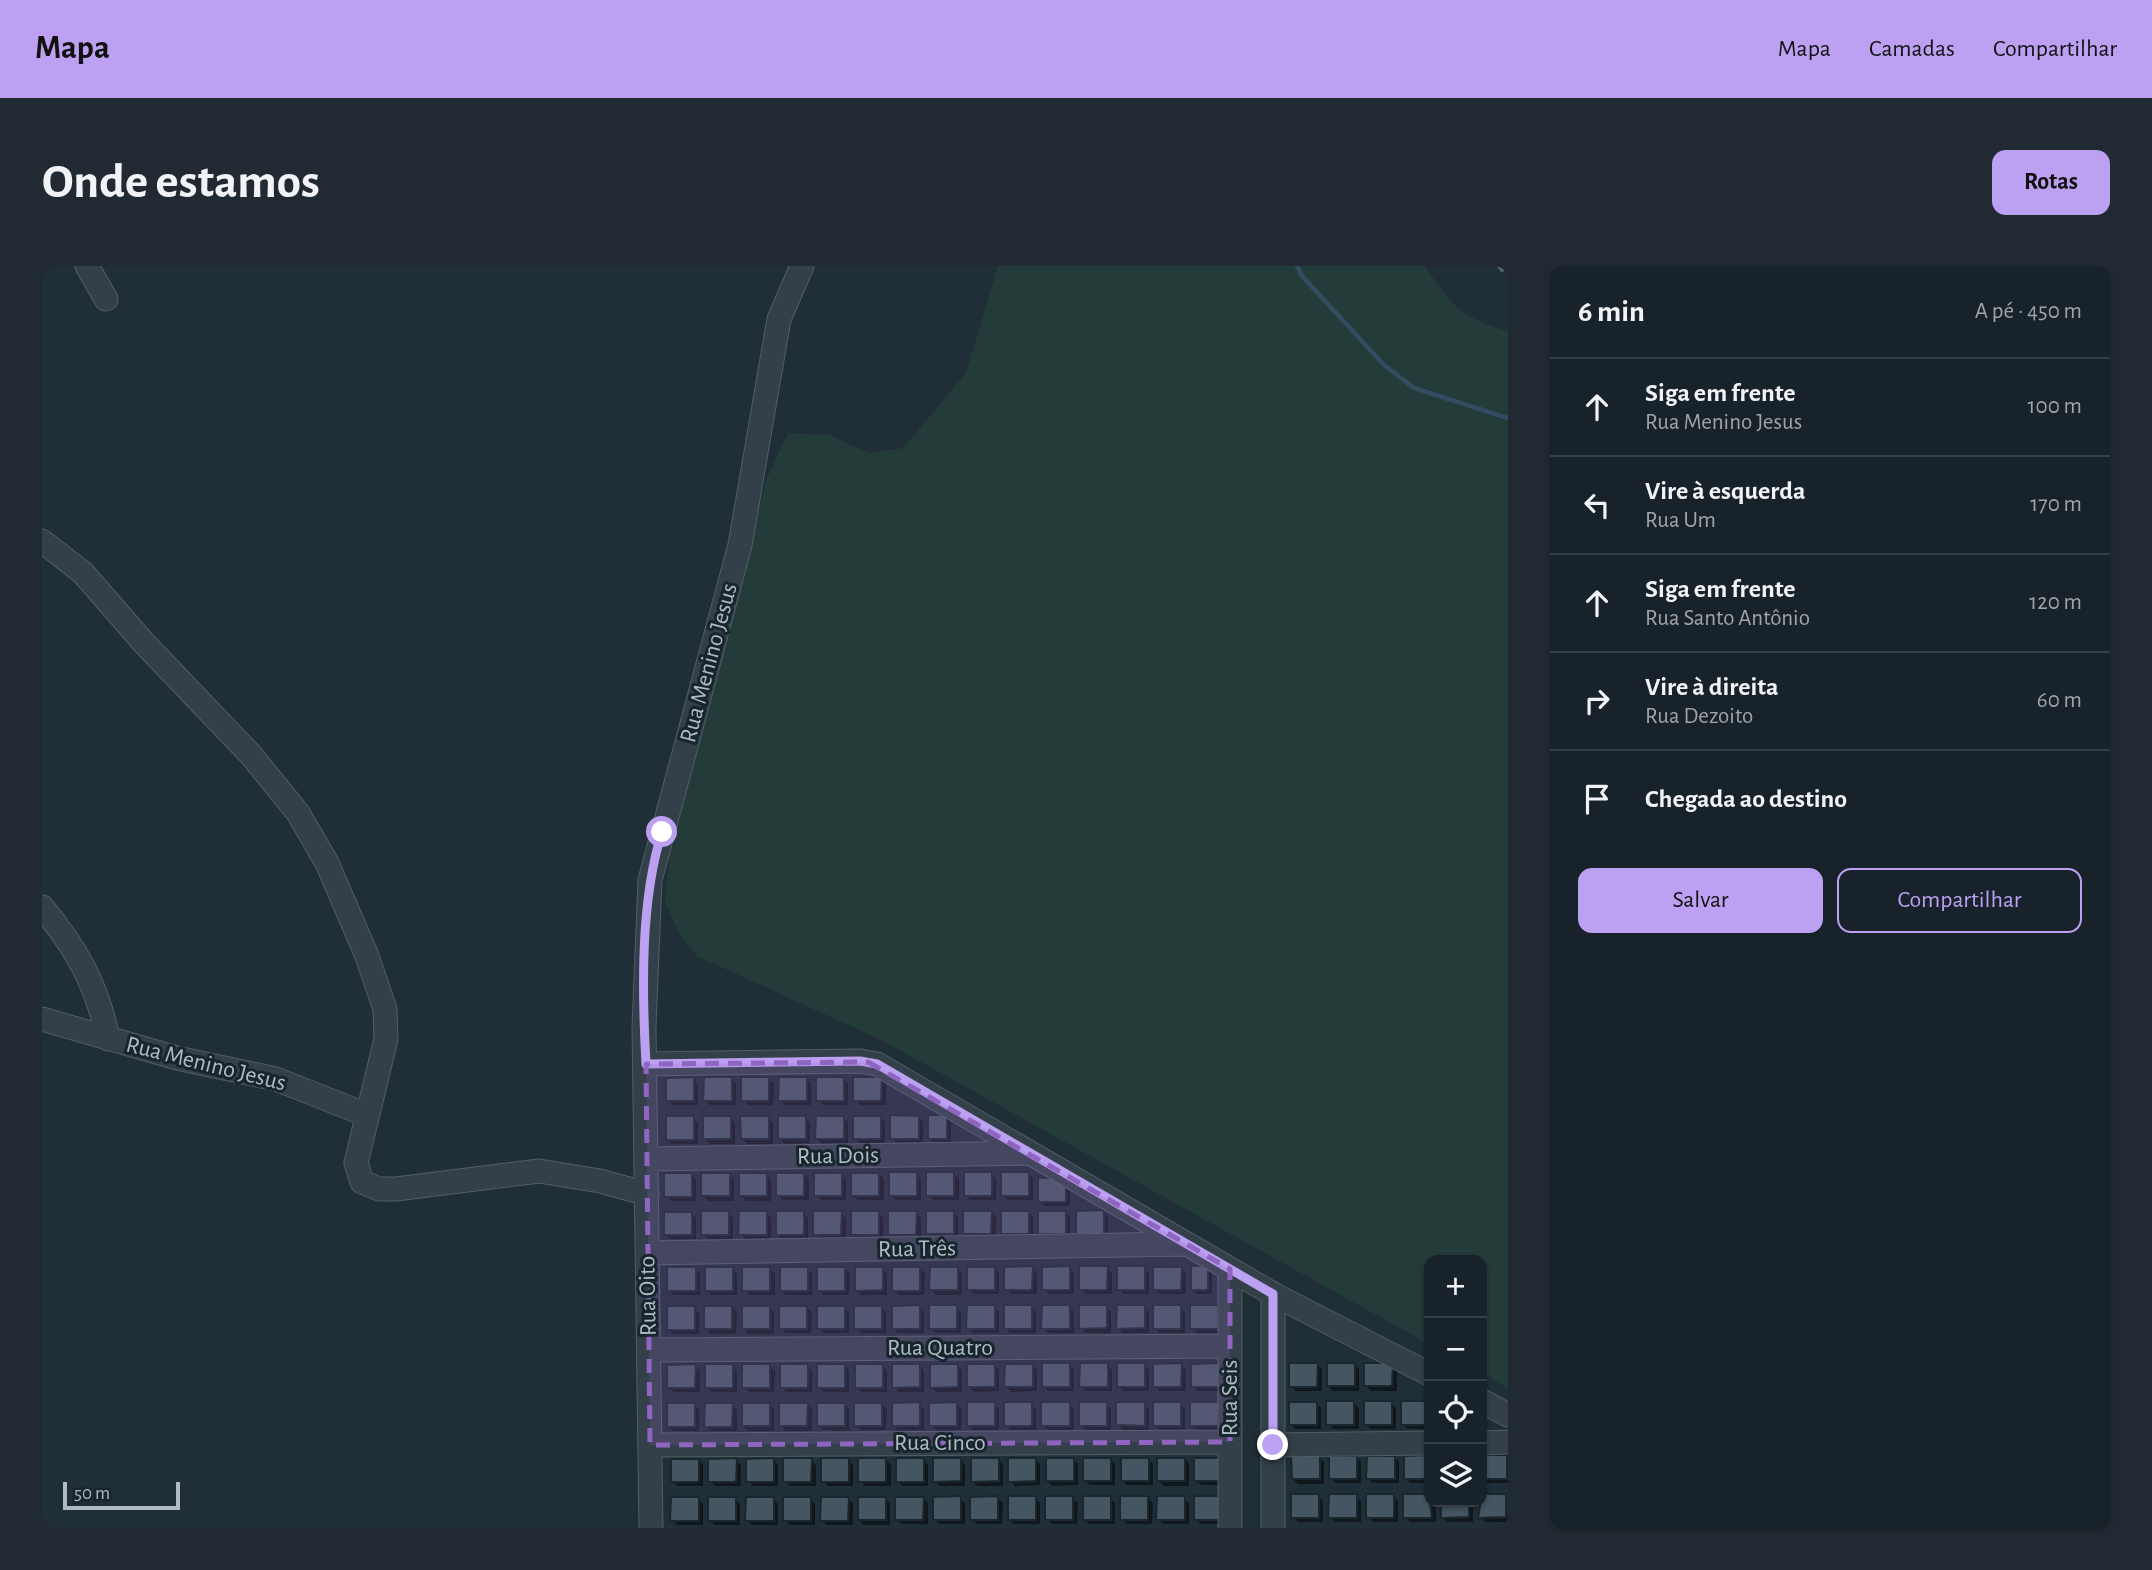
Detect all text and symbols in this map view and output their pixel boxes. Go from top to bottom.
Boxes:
text: Mapa [35,32,110,65]
text: Mapa [1778,37,1831,61]
text: Camadas [1869,37,1955,61]
text: Compartilhar [1993,37,2117,61]
button: Rotas [1992,150,2110,215]
text: Onde estamos [42,158,320,207]
text: 6 min [1578,297,1645,327]
text: A pé · 450 m [1975,300,2082,323]
text: Siga em frente [1645,380,1796,406]
icon: ahead [1578,388,1616,426]
text: 100 m [2028,395,2082,418]
text: Rua Menino Jesus [1645,411,1802,434]
text: Vire à esquerda [1645,478,1806,504]
icon: left [1578,486,1616,524]
text: 170 m [2030,493,2082,516]
text: Rua Um [1645,509,1716,532]
text: Siga em frente [1645,576,1796,602]
street label: Rua Menino Jesus [676,581,742,745]
icon: ahead [1578,584,1616,622]
text: 120 m [2029,591,2082,614]
text: Rua Santo Antônio [1645,607,1810,630]
text: Vire à direita [1645,674,1779,700]
icon: right [1578,682,1616,720]
text: 60 m [2037,689,2082,712]
text: Rua Dezoito [1645,705,1753,728]
icon: arrive [1578,780,1616,818]
text: Chegada ao destino [1645,786,1847,812]
route start [646,816,677,847]
button: Salvar [1578,868,1823,933]
button: Compartilhar [1837,868,2082,933]
street label: Rua Menino Jesus [124,1033,288,1095]
street label: Rua Dois [797,1143,879,1169]
street label: Rua Três [878,1236,956,1262]
map controls [1424,1255,1487,1507]
button: + [1424,1255,1487,1318]
street label: Rua Oito [635,1256,661,1336]
button: − [1424,1318,1487,1381]
street label: Rua Quatro [887,1336,993,1360]
street label: Rua Seis [1218,1360,1242,1436]
button: locate [1424,1381,1487,1444]
route end [1257,1429,1288,1460]
street label: Rua Cinco [894,1431,986,1455]
button: layers [1424,1444,1487,1507]
scale bar [63,1479,180,1511]
text: 50 m [74,1484,110,1503]

